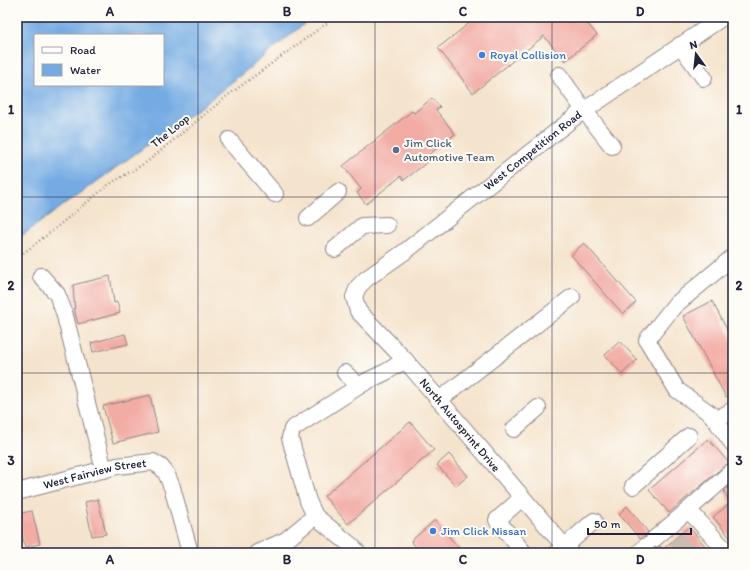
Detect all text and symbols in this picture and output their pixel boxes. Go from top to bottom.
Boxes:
text: A [105,4,115,19]
text: B [283,4,292,19]
text: C [459,4,468,19]
text: D [636,4,645,19]
legend [34,34,164,86]
north arrow [676,34,716,74]
text: N [688,38,699,52]
text: Road [70,43,96,57]
place label: Royal Collision [490,48,566,62]
marker: Royal Collision [477,50,487,60]
text: Water [70,63,101,77]
text: 1 [8,102,14,117]
text: 1 [736,102,742,117]
street label: West Competition Road [481,107,585,193]
street label: The Loop [148,111,192,151]
place label: Jim Click Automotive Team [404,136,495,164]
marker: Jim Click Automotive Team [391,145,401,155]
text: 2 [8,278,15,293]
text: 2 [736,278,743,293]
street label: North Autosprint Drive [417,375,503,475]
text: 3 [7,453,15,468]
text: 3 [735,453,743,468]
street label: West Fairview Street [42,456,147,492]
scale bar [588,510,691,536]
text: 50 m [594,517,620,531]
place label: Jim Click Nissan [441,524,527,538]
marker: Jim Click Nissan [428,526,438,536]
text: A [105,552,115,567]
text: B [283,552,292,567]
text: C [459,552,468,567]
text: D [636,552,645,567]

